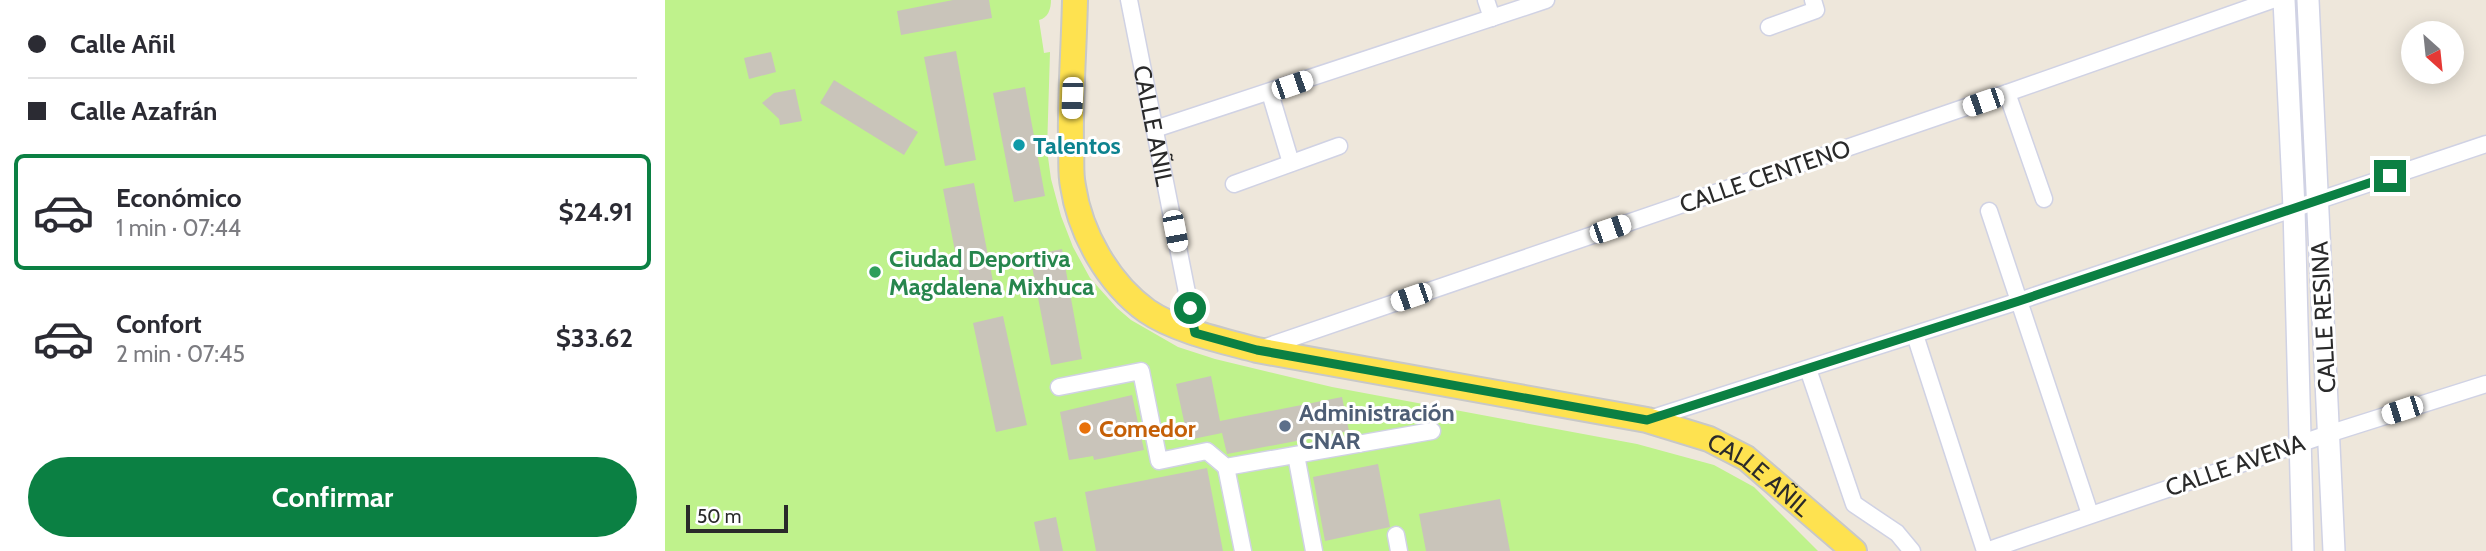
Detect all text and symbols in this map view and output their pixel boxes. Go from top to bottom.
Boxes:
north arrow [2401,21,2464,84]
map controls [2401,21,2464,84]
text: Calle Añil [70,28,175,60]
street label: CALLE AÑIL [1128,63,1180,188]
car [1269,68,1316,102]
car [1061,77,1084,119]
car [1960,85,2007,119]
text: Calle Azafrán [70,95,217,127]
place label: Talentos [1033,131,1121,160]
street label: CALLE CENTENO [1676,133,1854,219]
marker: Talentos [1011,137,1027,153]
route end [2374,160,2406,192]
icon: car [32,181,95,244]
text: Económico [116,182,242,214]
text: $24.91 [558,196,633,228]
car [1161,208,1190,254]
car [1587,212,1634,246]
text: 1 min · 07:44 [116,214,241,242]
street label: CALLE RESINA [2305,240,2341,394]
place label: Ciudad Deportiva Magdalena Mixhuca [889,244,1094,301]
marker: Ciudad Deportiva Magdalena Mixhuca [867,264,883,280]
car [1388,280,1435,314]
route start [1174,292,1206,324]
icon: car [32,307,95,370]
text: Confort [116,308,202,340]
text: $33.62 [556,322,633,354]
text: 2 min · 07:45 [116,340,245,368]
car [2379,394,2426,426]
place label: Administración CNAR [1299,398,1455,455]
place label: Comedor [1099,414,1196,443]
marker: Administración CNAR [1277,418,1293,434]
marker: Comedor [1077,420,1093,436]
street label: CALLE AÑIL [1703,426,1817,522]
street label: CALLE AVENA [2161,428,2309,502]
button: Confirmar [28,457,637,537]
scale bar [686,502,787,534]
text: 50 m [697,505,741,528]

